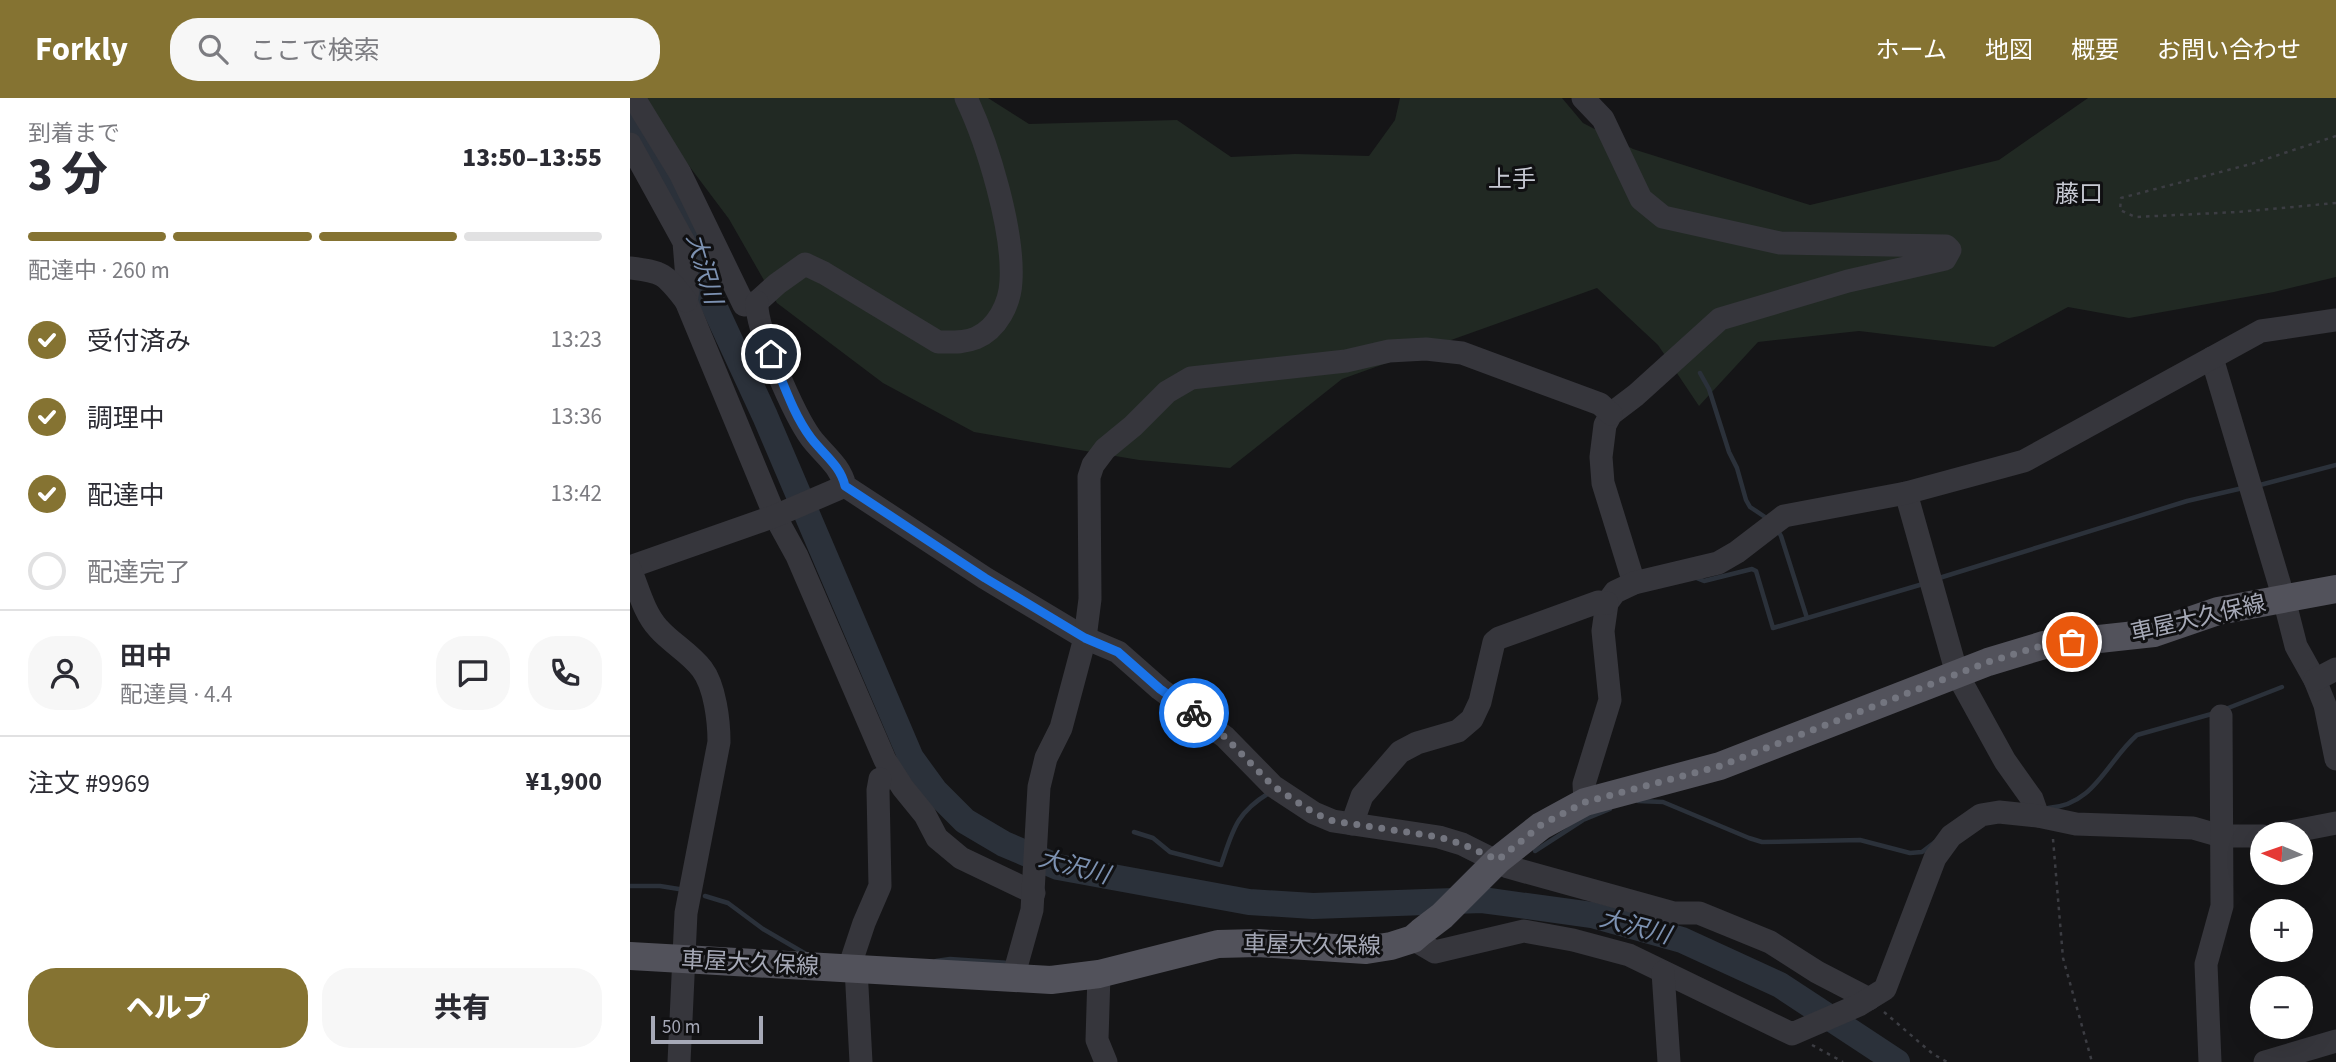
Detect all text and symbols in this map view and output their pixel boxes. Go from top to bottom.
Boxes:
search box [170,18,660,81]
text: Forkly [35,26,128,73]
icon: search [194,30,232,68]
text: ここで検索 [250,32,380,69]
text: ホーム [1876,33,1947,68]
text: 地図 [1985,33,2033,68]
text: 概要 [2071,33,2119,68]
text: お問い合わせ [2157,33,2301,68]
text: 到着まで [28,117,120,150]
text: 13:50–13:55 [462,139,602,176]
text: 3 分 [28,143,108,208]
district label: 上手 [1488,162,1536,197]
district label: 藤口 [2055,177,2103,212]
water label: 大沢川 [677,230,732,311]
text: 配達中 · 260 m [28,254,170,287]
icon: check [28,321,66,359]
text: 受付済み [87,323,191,360]
text: 13:23 [551,323,602,356]
pin [741,324,801,384]
icon: home [752,335,790,373]
icon: check [28,398,66,436]
text: 調理中 [87,400,165,437]
text: 13:36 [551,400,602,433]
icon: check [28,475,66,513]
text: 配達中 [87,477,165,514]
text: 13:42 [551,477,602,510]
text: 配達完了 [87,554,191,591]
street label: 車屋大久保線 [2127,586,2269,650]
pin [2042,612,2102,672]
icon: bag [2053,623,2091,661]
button: person [28,636,102,710]
button: chat [436,636,510,710]
button: phone [528,636,602,710]
text: 田中 [120,638,172,675]
text: 配達員 · 4.4 [120,678,233,711]
courier [1159,678,1229,748]
icon: bike [1175,694,1213,732]
text: ¥1,900 [526,763,602,800]
text: 注文 #9969 [28,765,150,802]
north arrow [2250,822,2314,886]
map controls [2250,822,2313,1039]
water label: 大沢川 [1035,841,1116,894]
button: + [2250,899,2313,962]
water label: 大沢川 [1596,901,1677,954]
street label: 車屋大久保線 [1243,927,1381,963]
street label: 車屋大久保線 [680,943,820,983]
button: ヘルプ [28,968,308,1048]
button: 共有 [322,968,602,1048]
button: − [2250,976,2313,1039]
scale bar [651,1013,763,1045]
text: 50 m [662,1014,700,1041]

